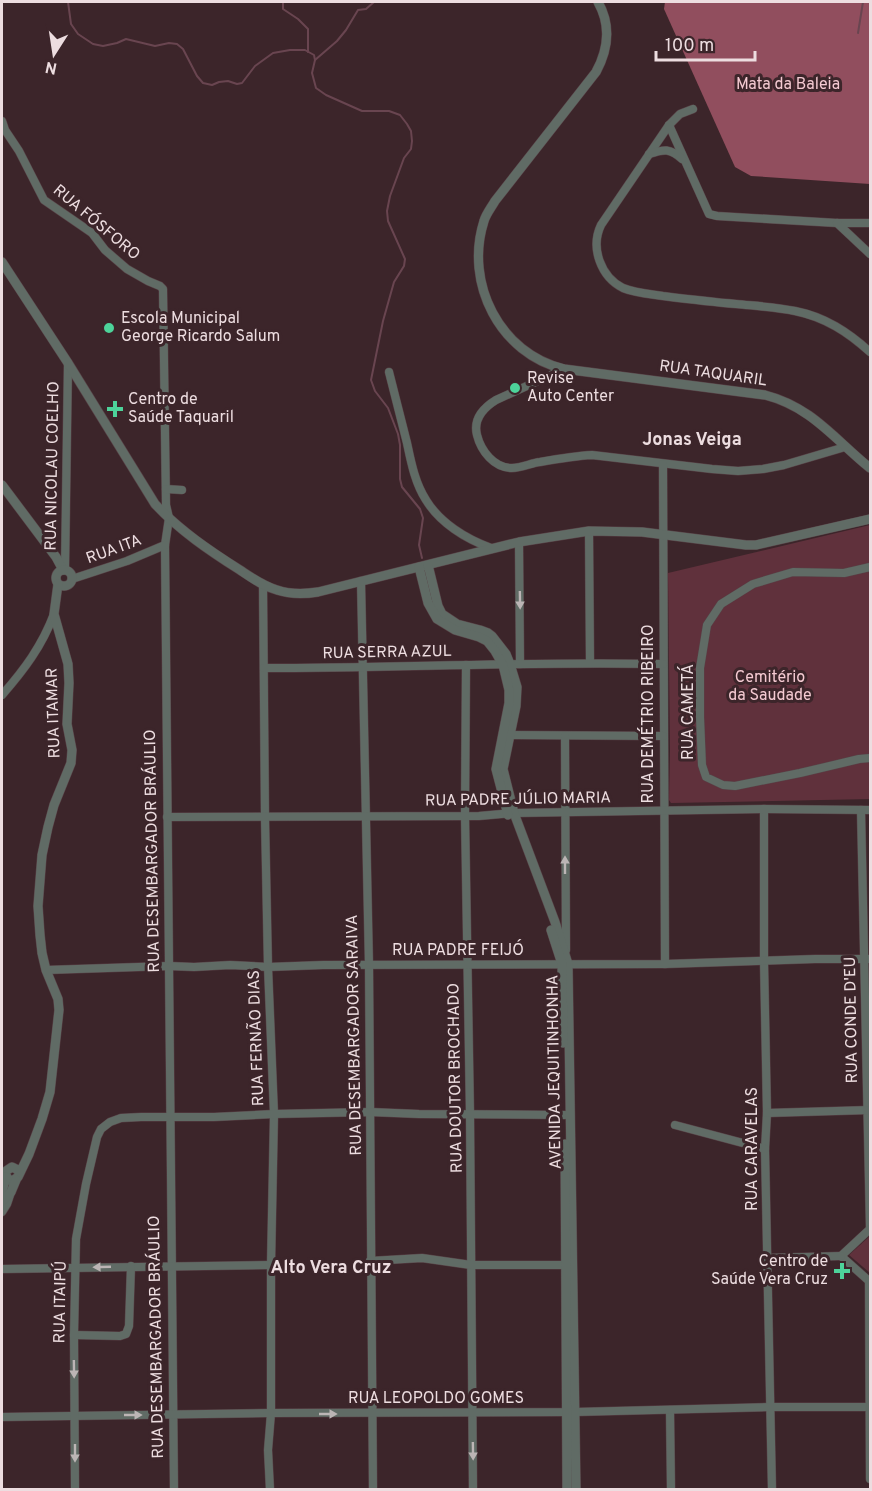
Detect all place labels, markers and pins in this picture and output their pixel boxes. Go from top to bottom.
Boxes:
place label: Escola Municipal George Ricardo Salum [121,309,280,347]
marker: Escola Municipal George Ricardo Salum [102,321,116,335]
place label: Revise Auto Center [527,369,614,407]
marker: Revise Auto Center [508,381,522,395]
place label: Centro de Saúde Taquaril [128,390,234,428]
marker: Centro de Saúde Taquaril [106,400,124,418]
place label: Centro de Saúde Vera Cruz [711,1252,828,1290]
marker: Centro de Saúde Vera Cruz [833,1262,851,1280]

